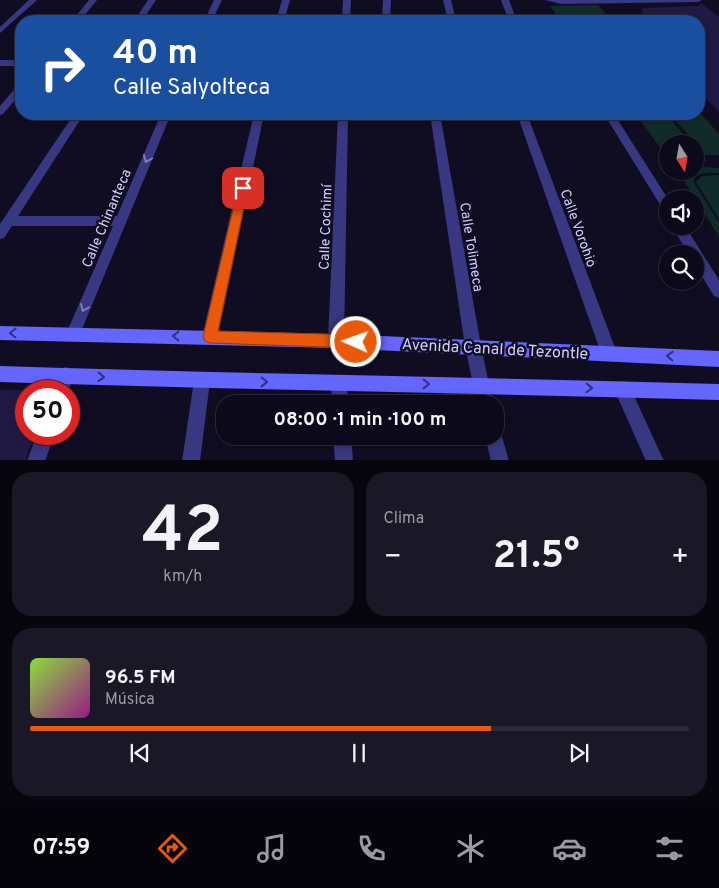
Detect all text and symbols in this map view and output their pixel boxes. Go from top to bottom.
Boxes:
text: 40 m [113,32,198,76]
icon: right [30,35,95,100]
text: Calle Salyolteca [113,75,270,102]
north arrow [659,135,704,180]
map controls [659,135,704,290]
one-way arrow [143,154,154,163]
street label: Calle Chinanteca [79,167,136,270]
pin [222,167,264,209]
icon: arrive [229,174,257,202]
street label: Calle Cochimí [317,183,337,270]
street label: Calle Vorohio [556,187,600,270]
button: sound [659,190,704,235]
street label: Calle Tolimeca [455,201,486,293]
button: search [659,245,704,290]
one-way arrow [79,303,90,312]
position arrow [329,315,381,367]
one-way arrow [9,328,17,338]
one-way arrow [171,331,179,341]
street label: Avenida Canal de Tezontle [401,335,589,365]
one-way arrow [666,351,674,362]
one-way arrow [97,371,105,382]
one-way arrow [260,377,268,387]
one-way arrow [422,379,430,389]
speed limit sign: 50 [15,380,80,445]
one-way arrow [585,383,593,393]
text: 08:00 · 1 min · 100 m [274,408,446,432]
text: 42 [142,493,224,575]
text: Clima [384,509,424,529]
text: 21.5° [493,533,580,582]
text: − [384,540,402,576]
text: + [671,540,689,576]
text: km/h [163,567,202,587]
text: 96.5 FM [105,666,176,690]
text: Música [105,690,155,710]
icon: previous [126,739,154,767]
icon: pause [345,739,373,767]
icon: next [565,739,593,767]
icon: directions [155,831,190,866]
icon: music [254,831,289,866]
icon: phone [354,831,389,866]
icon: climate [453,831,488,866]
icon: car [552,831,587,866]
icon: filters [652,831,687,866]
text: 07:59 [32,835,90,862]

